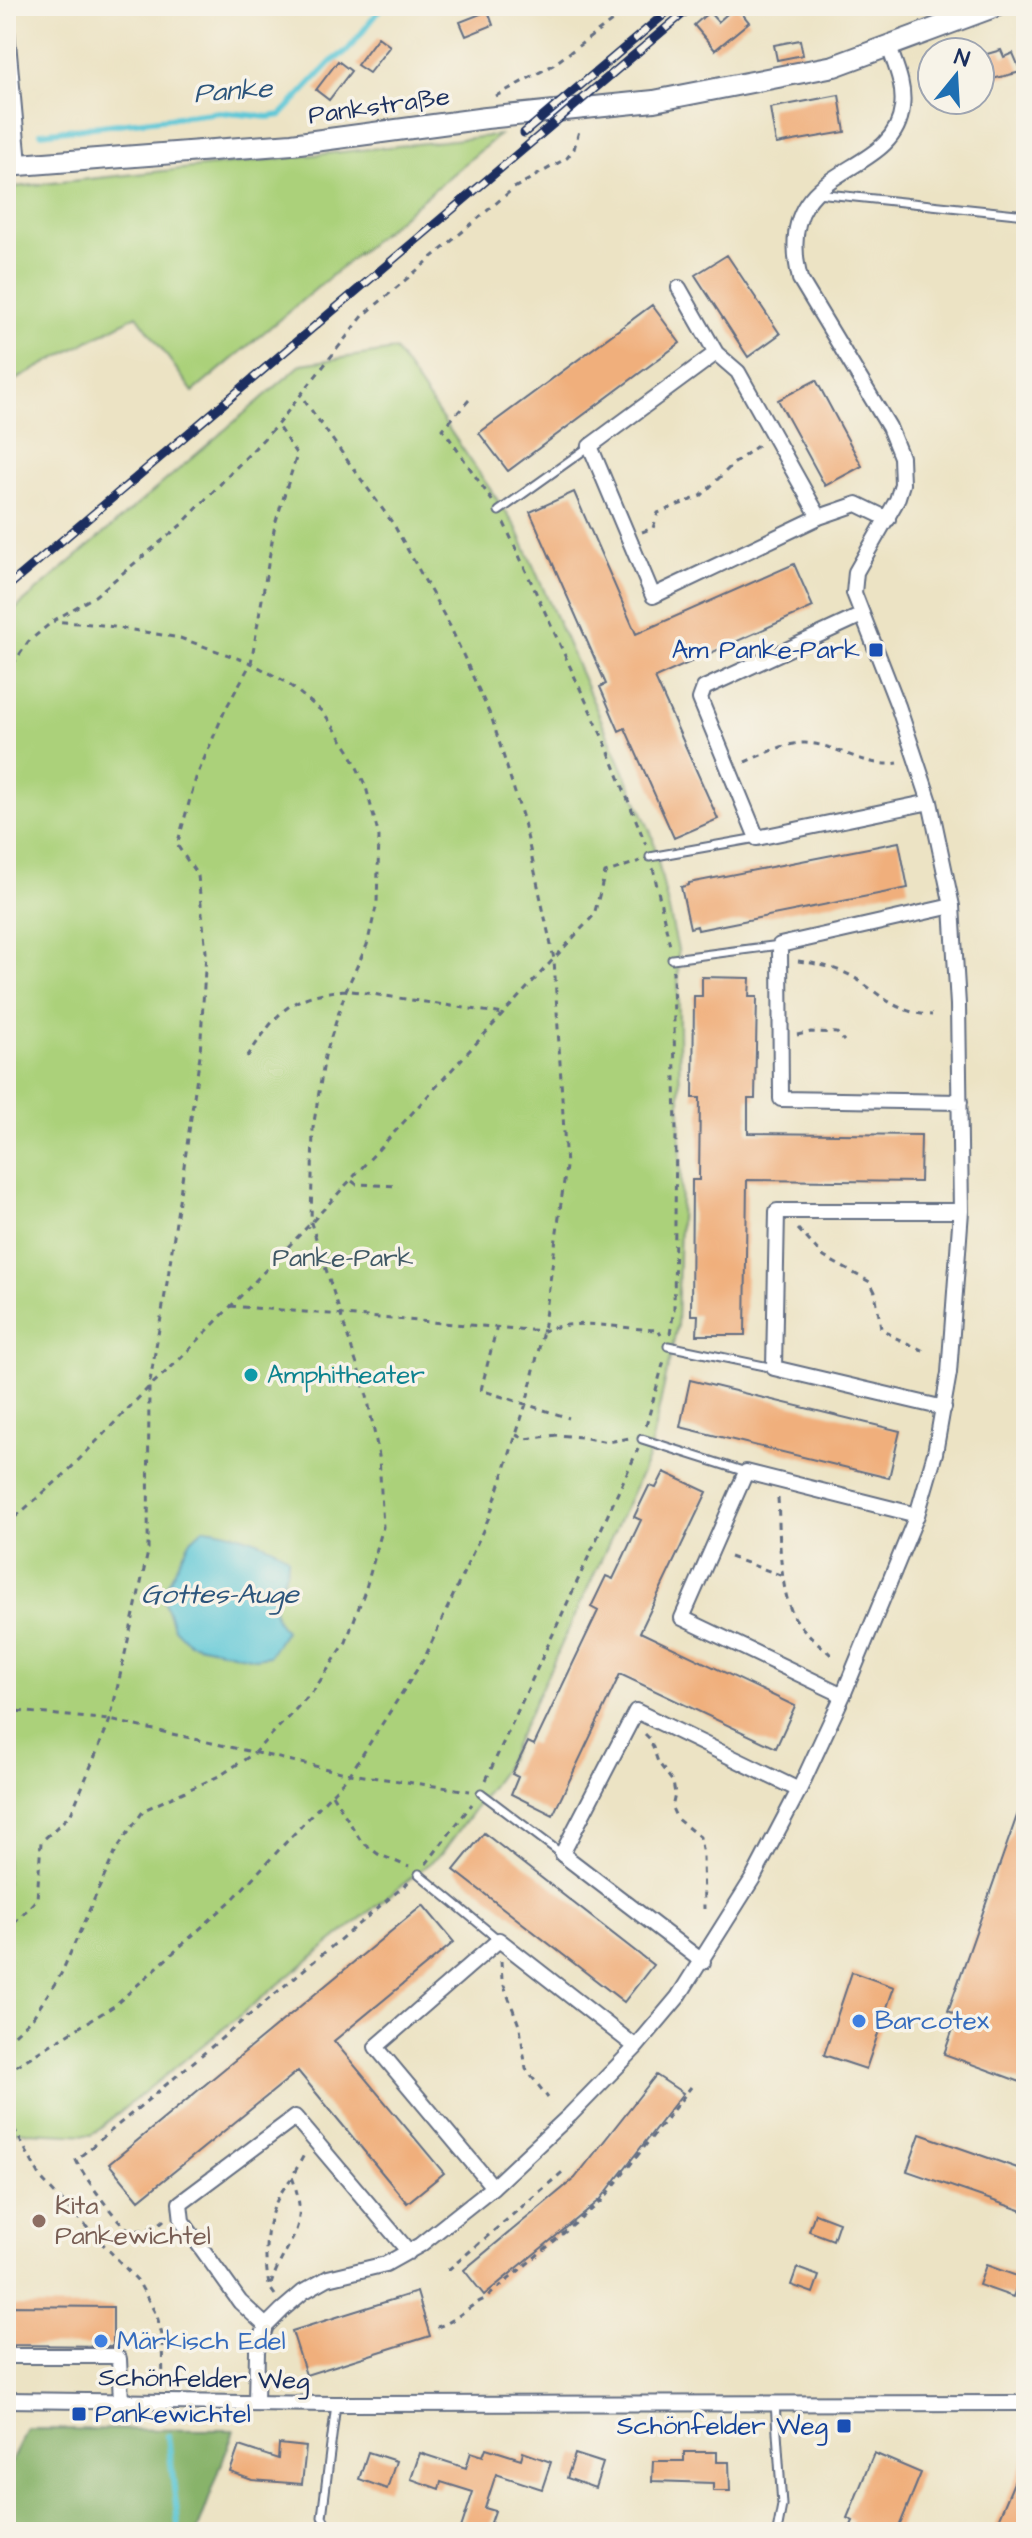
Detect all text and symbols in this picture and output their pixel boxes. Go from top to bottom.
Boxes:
north arrow [916,36,996,116]
text: N [950,42,973,75]
water label: Panke [193,69,275,113]
street label: Pankstraße [306,78,452,134]
place label: Am Panke-Park [672,632,860,668]
marker: Am Panke-Park [867,641,885,659]
park label: Panke-Park [272,1240,414,1276]
place label: Amphitheater [267,1357,425,1393]
marker: Amphitheater [242,1366,260,1384]
water label: Gottes-Auge [141,1575,301,1615]
place label: Barcotex [875,2003,990,2039]
marker: Barcotex [850,2012,868,2030]
place label: Kita Pankewichtel [55,2188,211,2254]
marker: Kita Pankewichtel [30,2212,48,2230]
place label: Märkisch Edel [117,2323,286,2359]
marker: Märkisch Edel [92,2332,110,2350]
street label: Schönfelder Weg [98,2359,310,2401]
place label: Pankewichtel [95,2396,251,2432]
marker: Pankewichtel [70,2405,88,2423]
place label: Schönfelder Weg [617,2408,828,2446]
marker: Schönfelder Weg [835,2417,853,2435]

